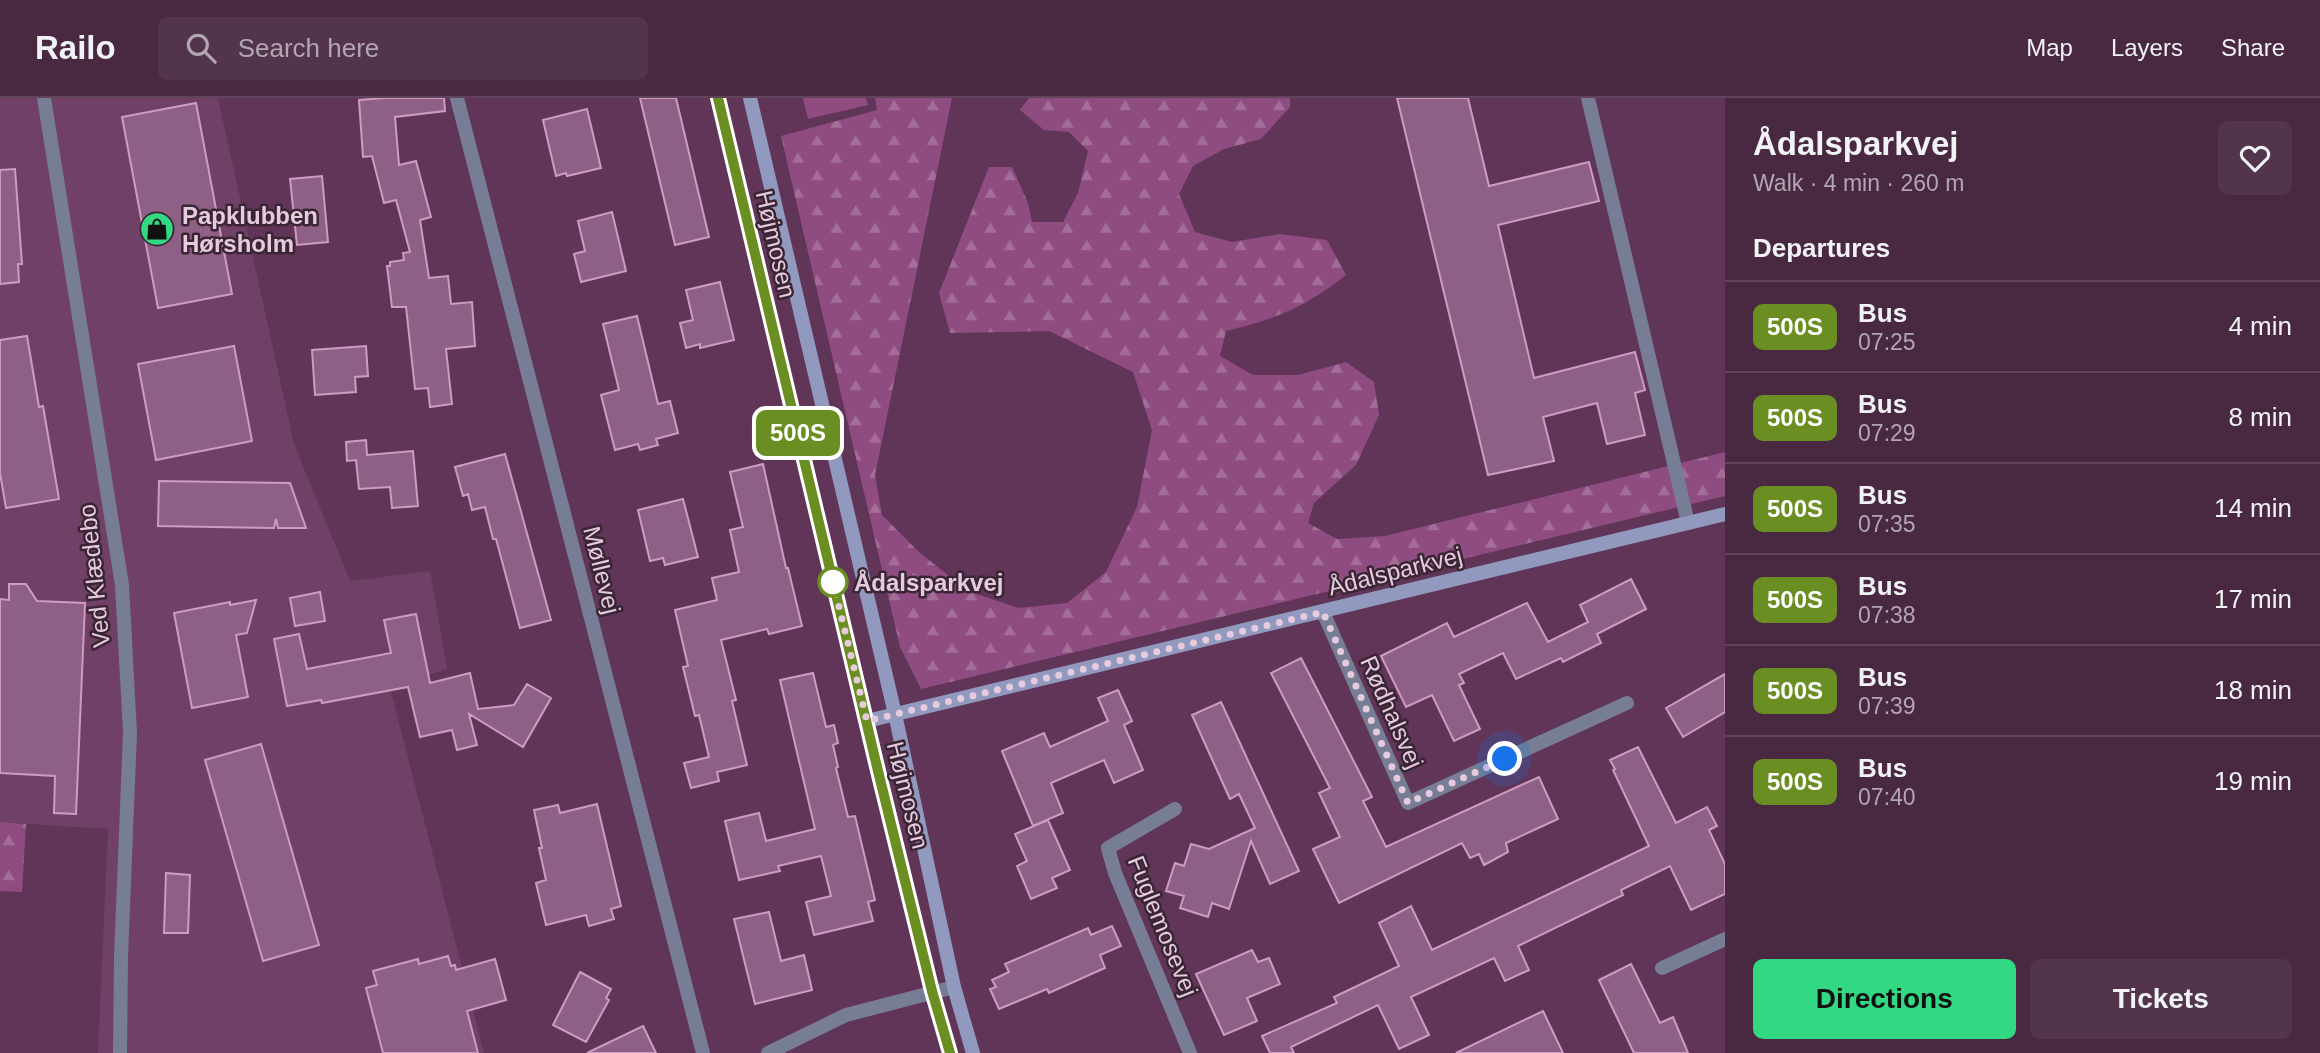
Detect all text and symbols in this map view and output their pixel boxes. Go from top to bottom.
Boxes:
search box [158,17,648,80]
text: Railo [35,29,116,66]
icon: search [182,29,220,67]
text: Search here [238,33,379,63]
text: Map [2026,34,2073,61]
text: Layers [2111,34,2183,61]
text: Share [2221,34,2285,61]
button: heart [2218,121,2292,195]
text: Ådalsparkvej [1753,125,1958,162]
text: Walk · 4 min · 260 m [1753,170,1964,196]
street label: Højmosen [751,188,801,300]
place label: Papklubben Hørsholm [182,202,318,257]
shop icon: Papklubben Hørsholm [138,210,176,248]
text: Departures [1753,233,1890,263]
text: Bus [1858,298,1907,328]
text: 4 min [2228,311,2292,341]
text: 500S [1767,313,1823,340]
text: 07:25 [1858,329,1916,355]
text: Bus [1858,389,1907,419]
text: 8 min [2228,402,2292,432]
text: 500S [1767,404,1823,431]
line badge: 500S [749,410,847,456]
text: 500S [770,419,826,446]
text: 07:29 [1858,420,1916,446]
text: Bus [1858,480,1907,510]
text: 14 min [2214,493,2292,523]
text: 500S [1767,495,1823,522]
street label: Ved Klædebo [73,503,115,649]
text: 07:35 [1858,511,1916,537]
street label: Møllevej [578,523,626,617]
street label: Ådalsparkvej [1325,541,1465,601]
marker: Ådalsparkvej [818,567,848,597]
place label: Ådalsparkvej [854,569,1003,596]
text: Bus [1858,571,1907,601]
text: 17 min [2214,584,2292,614]
text: 500S [1767,586,1823,613]
text: 07:38 [1858,602,1916,628]
street label: Rødhalsvej [1355,652,1429,772]
text: Bus [1858,662,1907,692]
text: 18 min [2214,675,2292,705]
text: 500S [1767,677,1823,704]
text: 07:39 [1858,693,1916,719]
street label: Højmosen [882,739,934,851]
your location [1487,741,1522,776]
text: Bus [1858,753,1907,783]
text: 19 min [2214,766,2292,796]
text: 500S [1767,768,1823,795]
text: 07:40 [1858,784,1916,810]
street label: Fuglemosevej [1122,852,1204,1000]
button: Directions [1753,959,2016,1039]
button: Tickets [2030,959,2292,1039]

